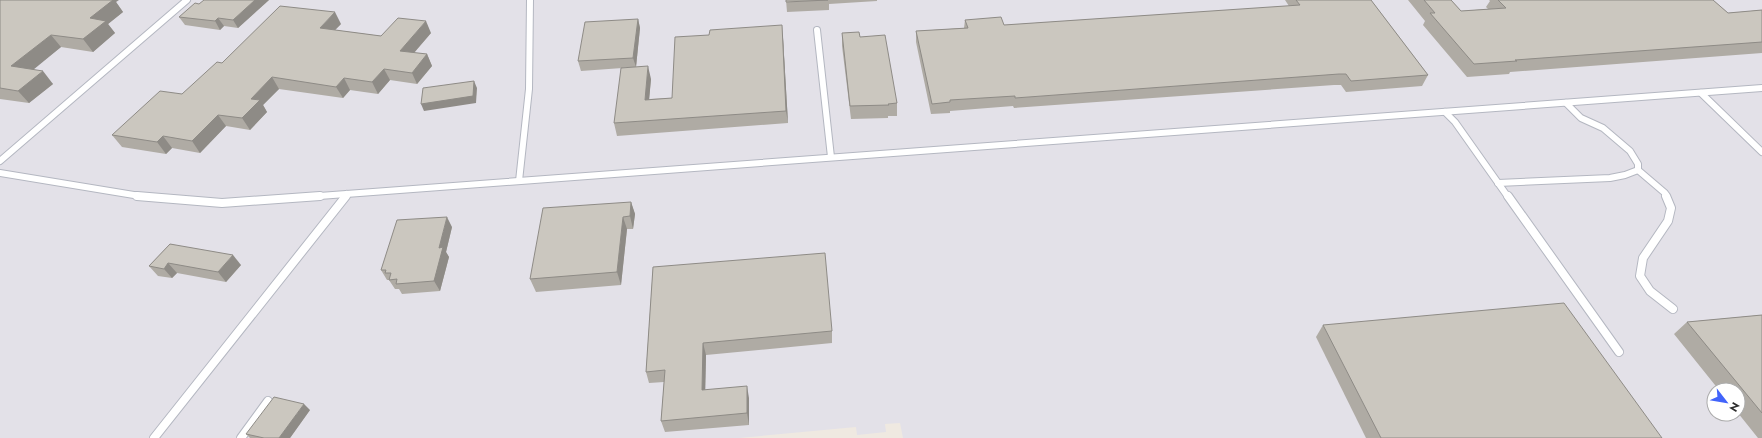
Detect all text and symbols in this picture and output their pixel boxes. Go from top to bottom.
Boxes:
north arrow [1706,382,1746,422]
text: N [1725,399,1744,415]

